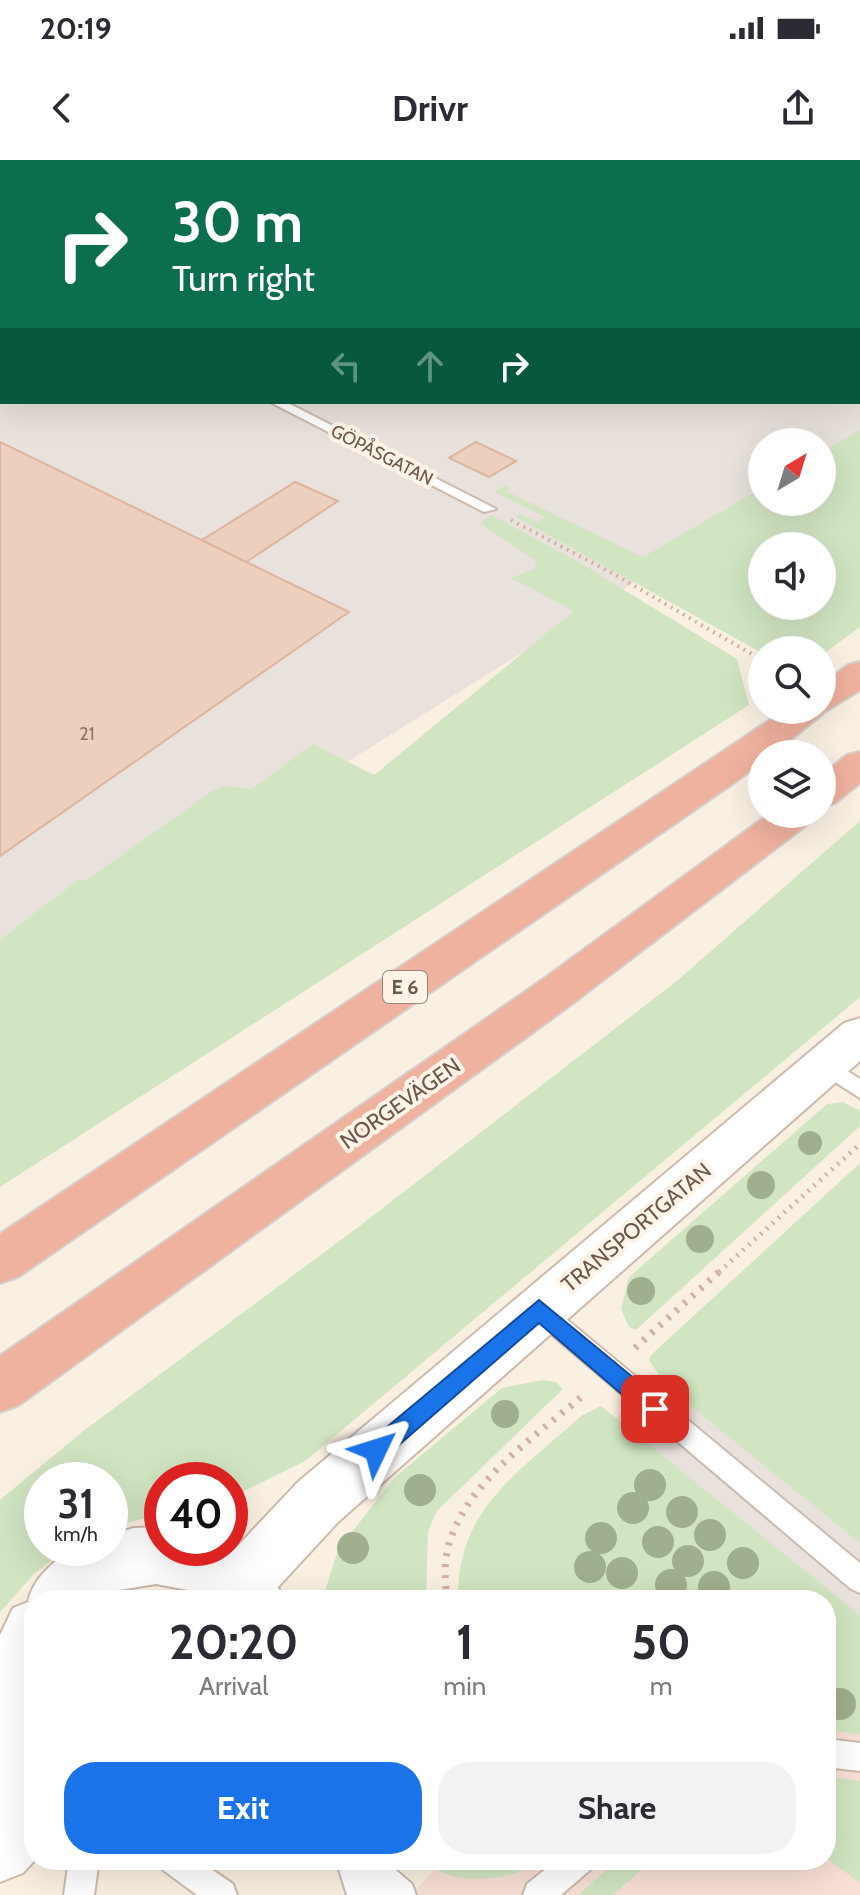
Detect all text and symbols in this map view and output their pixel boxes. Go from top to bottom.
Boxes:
text: 20:19 [40,10,112,47]
icon: back [40,86,84,130]
text: Drivr [392,86,468,130]
icon: share [776,86,820,130]
text: 30 m [172,188,303,256]
icon: right [40,192,144,296]
text: Turn right [172,256,315,300]
icon: left [324,344,368,388]
icon: ahead [408,344,452,388]
icon: right [492,344,536,388]
street label: GÖPÅSGATAN [327,420,437,490]
north arrow [748,428,836,516]
map controls [748,428,836,828]
button: sound [748,532,836,620]
button: search [748,636,836,724]
house number: 21 [79,723,95,745]
button: layers [748,740,836,828]
road number: E 6 [383,971,427,1003]
street label: NORGEVÄGEN [335,1052,466,1155]
street label: TRANSPORTGATAN [556,1157,717,1298]
pin [621,1375,689,1443]
icon: arrive [633,1387,677,1431]
position arrow [334,1408,418,1492]
speed limit sign: 40 [144,1462,248,1566]
text: 31 [58,1479,94,1528]
text: km/h [54,1522,98,1546]
text: 20:20 [169,1613,298,1671]
text: 1 [456,1613,474,1671]
text: 50 [631,1613,691,1671]
text: Arrival [199,1670,268,1702]
text: min [443,1670,486,1702]
text: m [650,1670,673,1702]
button: Exit [64,1762,422,1854]
button: Share [438,1762,796,1854]

